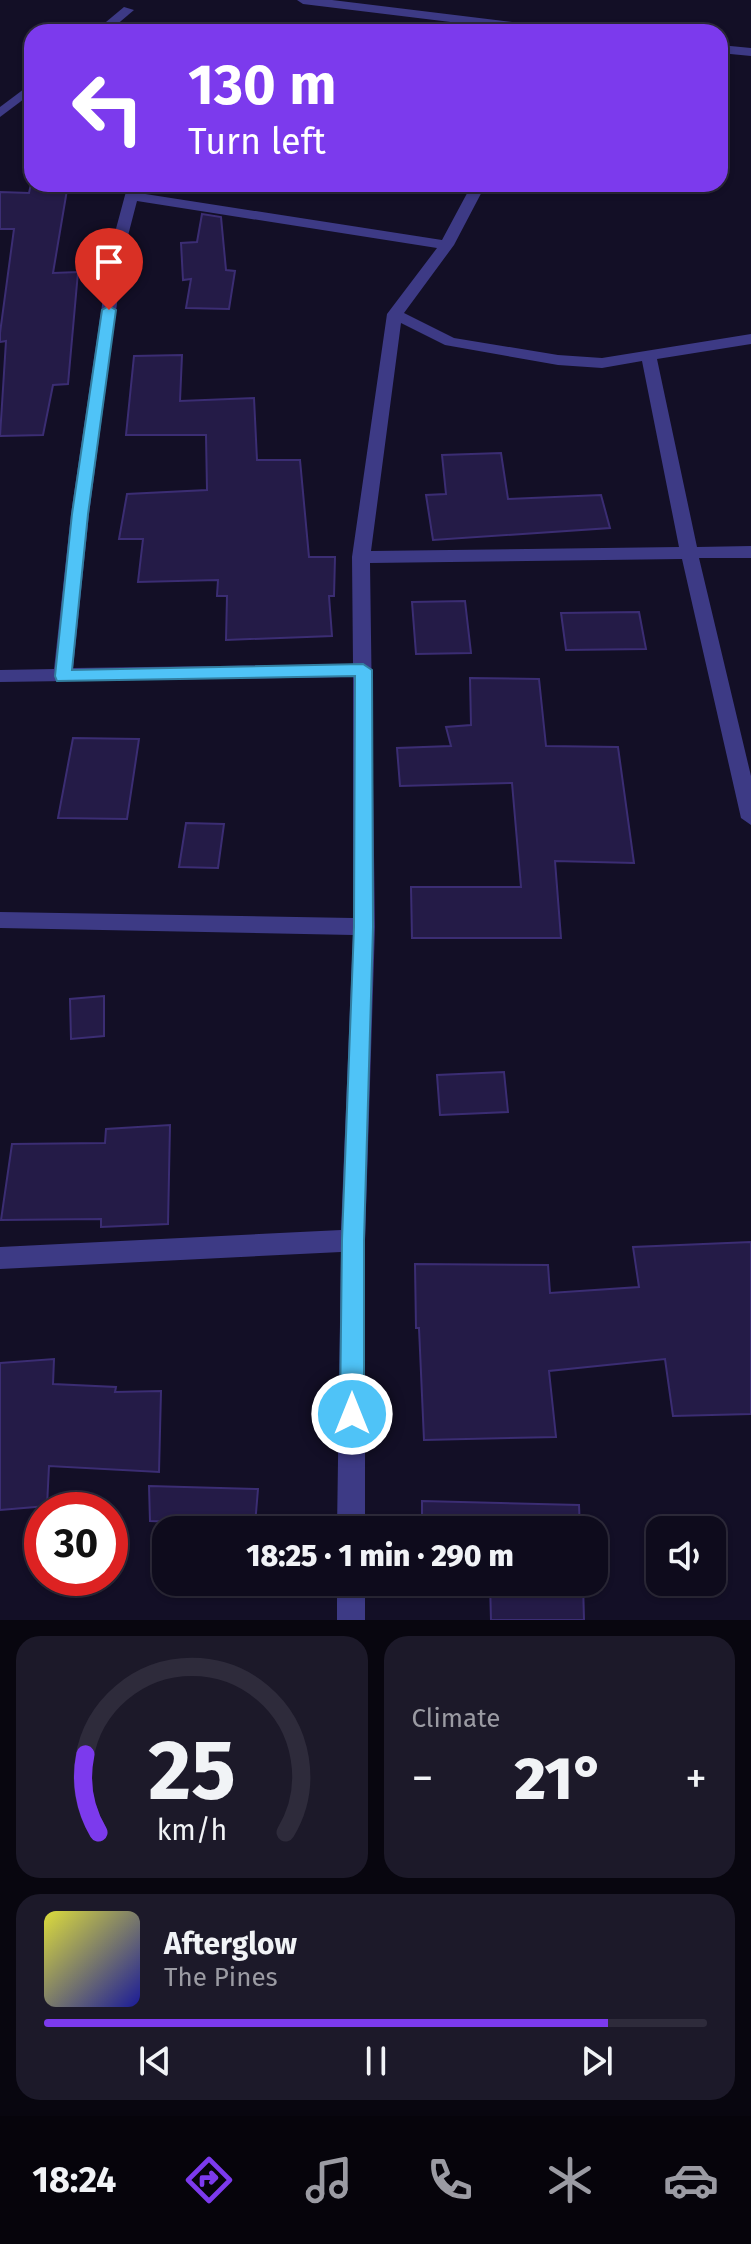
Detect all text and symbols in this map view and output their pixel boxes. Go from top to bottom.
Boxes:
text: 130 m [188,52,336,119]
icon: left [56,56,160,160]
text: Turn left [188,120,326,164]
pin [75,228,143,310]
icon: arrive [87,240,131,284]
position arrow [310,1372,394,1456]
speed limit sign: 30 [24,1492,128,1596]
map controls [646,1516,726,1596]
button: sound [646,1516,726,1596]
text: 18:25 · 1 min · 290 m [246,1538,514,1574]
text: Climate [412,1703,500,1734]
text: 25 [148,1721,236,1821]
text: 21° [514,1743,604,1815]
text: − [412,1752,434,1805]
text: + [685,1752,707,1805]
text: km/h [156,1813,227,1848]
text: Afterglow [164,1926,297,1962]
text: The Pines [164,1962,278,1993]
icon: previous [133,2039,177,2083]
icon: pause [354,2039,398,2083]
icon: next [575,2039,619,2083]
icon: directions [181,2152,237,2208]
icon: music [301,2152,357,2208]
icon: phone [422,2152,478,2208]
icon: climate [542,2152,598,2208]
icon: car [663,2152,719,2208]
text: 18:24 [32,2158,116,2202]

